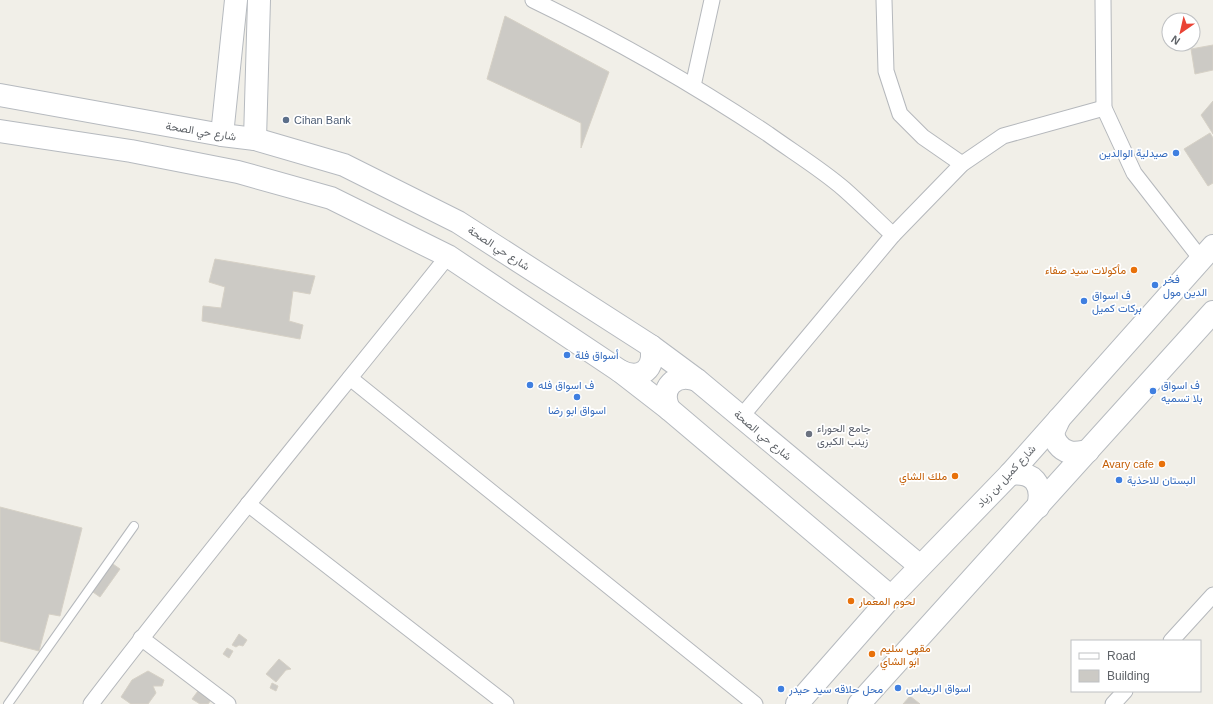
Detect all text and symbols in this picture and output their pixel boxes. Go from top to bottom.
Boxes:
north arrow [1161,12,1201,52]
text: N [1169,33,1182,47]
place label: Cihan Bank [294,114,351,126]
marker: Cihan Bank [281,115,291,125]
street label: شارع حي الصحة [164,120,237,146]
place label: صيدلية الوالدين [1099,147,1168,160]
marker: صيدلية الوالدين [1171,148,1181,158]
street label: شارع حي الصحة [464,224,532,276]
place label: مأكولات سيد صفاء [1045,264,1126,277]
marker: مأكولات سيد صفاء [1129,265,1139,275]
place label: فخر الدين مول [1162,273,1207,299]
marker: فخر الدين مول [1150,280,1160,290]
place label: ف اسواق بركات كميل [1092,289,1142,315]
marker: ف اسواق بركات كميل [1079,296,1089,306]
place label: أسواق فلة [575,349,619,362]
marker: أسواق فلة [562,350,572,360]
place label: ف اسواق فله [538,379,594,392]
place label: ف اسواق بلا تسميه [1161,379,1203,405]
marker: ف اسواق فله [525,380,535,390]
marker: ف اسواق بلا تسميه [1148,386,1158,396]
marker: اسواق ابو رضا [572,392,582,402]
place label: اسواق ابو رضا [548,404,606,417]
street label: شارع حي الصحة [729,408,794,466]
place label: جامع الحوراء زينب الكبرى [817,422,871,448]
marker: جامع الحوراء زينب الكبرى [804,429,814,439]
street label: شارع كميل بن زياد [974,442,1040,511]
place label: Avary cafe [1102,458,1154,470]
marker: Avary cafe [1157,459,1167,469]
place label: ملك الشاي [899,470,947,486]
marker: ملك الشاي [950,471,960,481]
place label: البستان للاحذية [1127,474,1196,487]
marker: البستان للاحذية [1114,475,1124,485]
place label: لحوم المعمار [858,595,915,609]
marker: لحوم المعمار [846,596,856,606]
legend [1071,640,1201,692]
place label: مقهى سليم ابو الشاي [880,642,931,671]
marker: مقهى سليم ابو الشاي [867,649,877,659]
text: Road [1107,649,1136,663]
text: Building [1107,669,1150,683]
place label: اسواق الريماس [906,682,971,695]
place label: محل حلاقه سيد حيدر [788,683,883,696]
marker: اسواق الريماس [893,683,903,693]
marker: محل حلاقه سيد حيدر [776,684,786,694]

